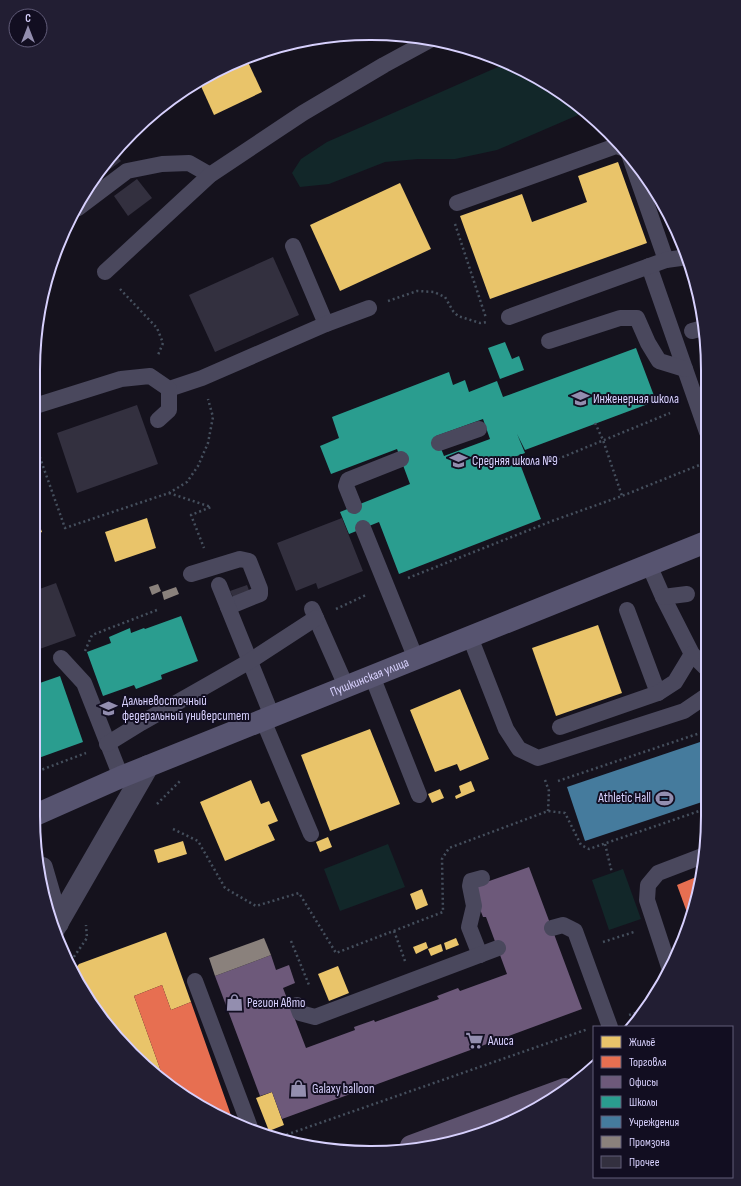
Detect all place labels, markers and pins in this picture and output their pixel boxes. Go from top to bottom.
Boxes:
school or university icon: Инженерная школа [570,389,590,409]
place label: Инженерная школа [593,391,679,407]
school or university icon: Средняя школа №9 [449,451,469,471]
place label: Средняя школа №9 [472,453,558,469]
place label: Дальневосточный федеральный университет [122,693,250,724]
school or university icon: Дальневосточный федеральный университет [99,698,119,718]
sports icon: Athletic Hall [654,788,674,808]
place label: Athletic Hall [597,790,651,806]
shop icon: Регион Авто [224,993,244,1013]
place label: Регион Авто [247,995,305,1011]
supermarket icon: Алиса [465,1031,485,1051]
place label: Алиса [487,1033,514,1049]
shop icon: Galaxy balloon [289,1079,309,1099]
place label: Galaxy balloon [312,1081,374,1097]

